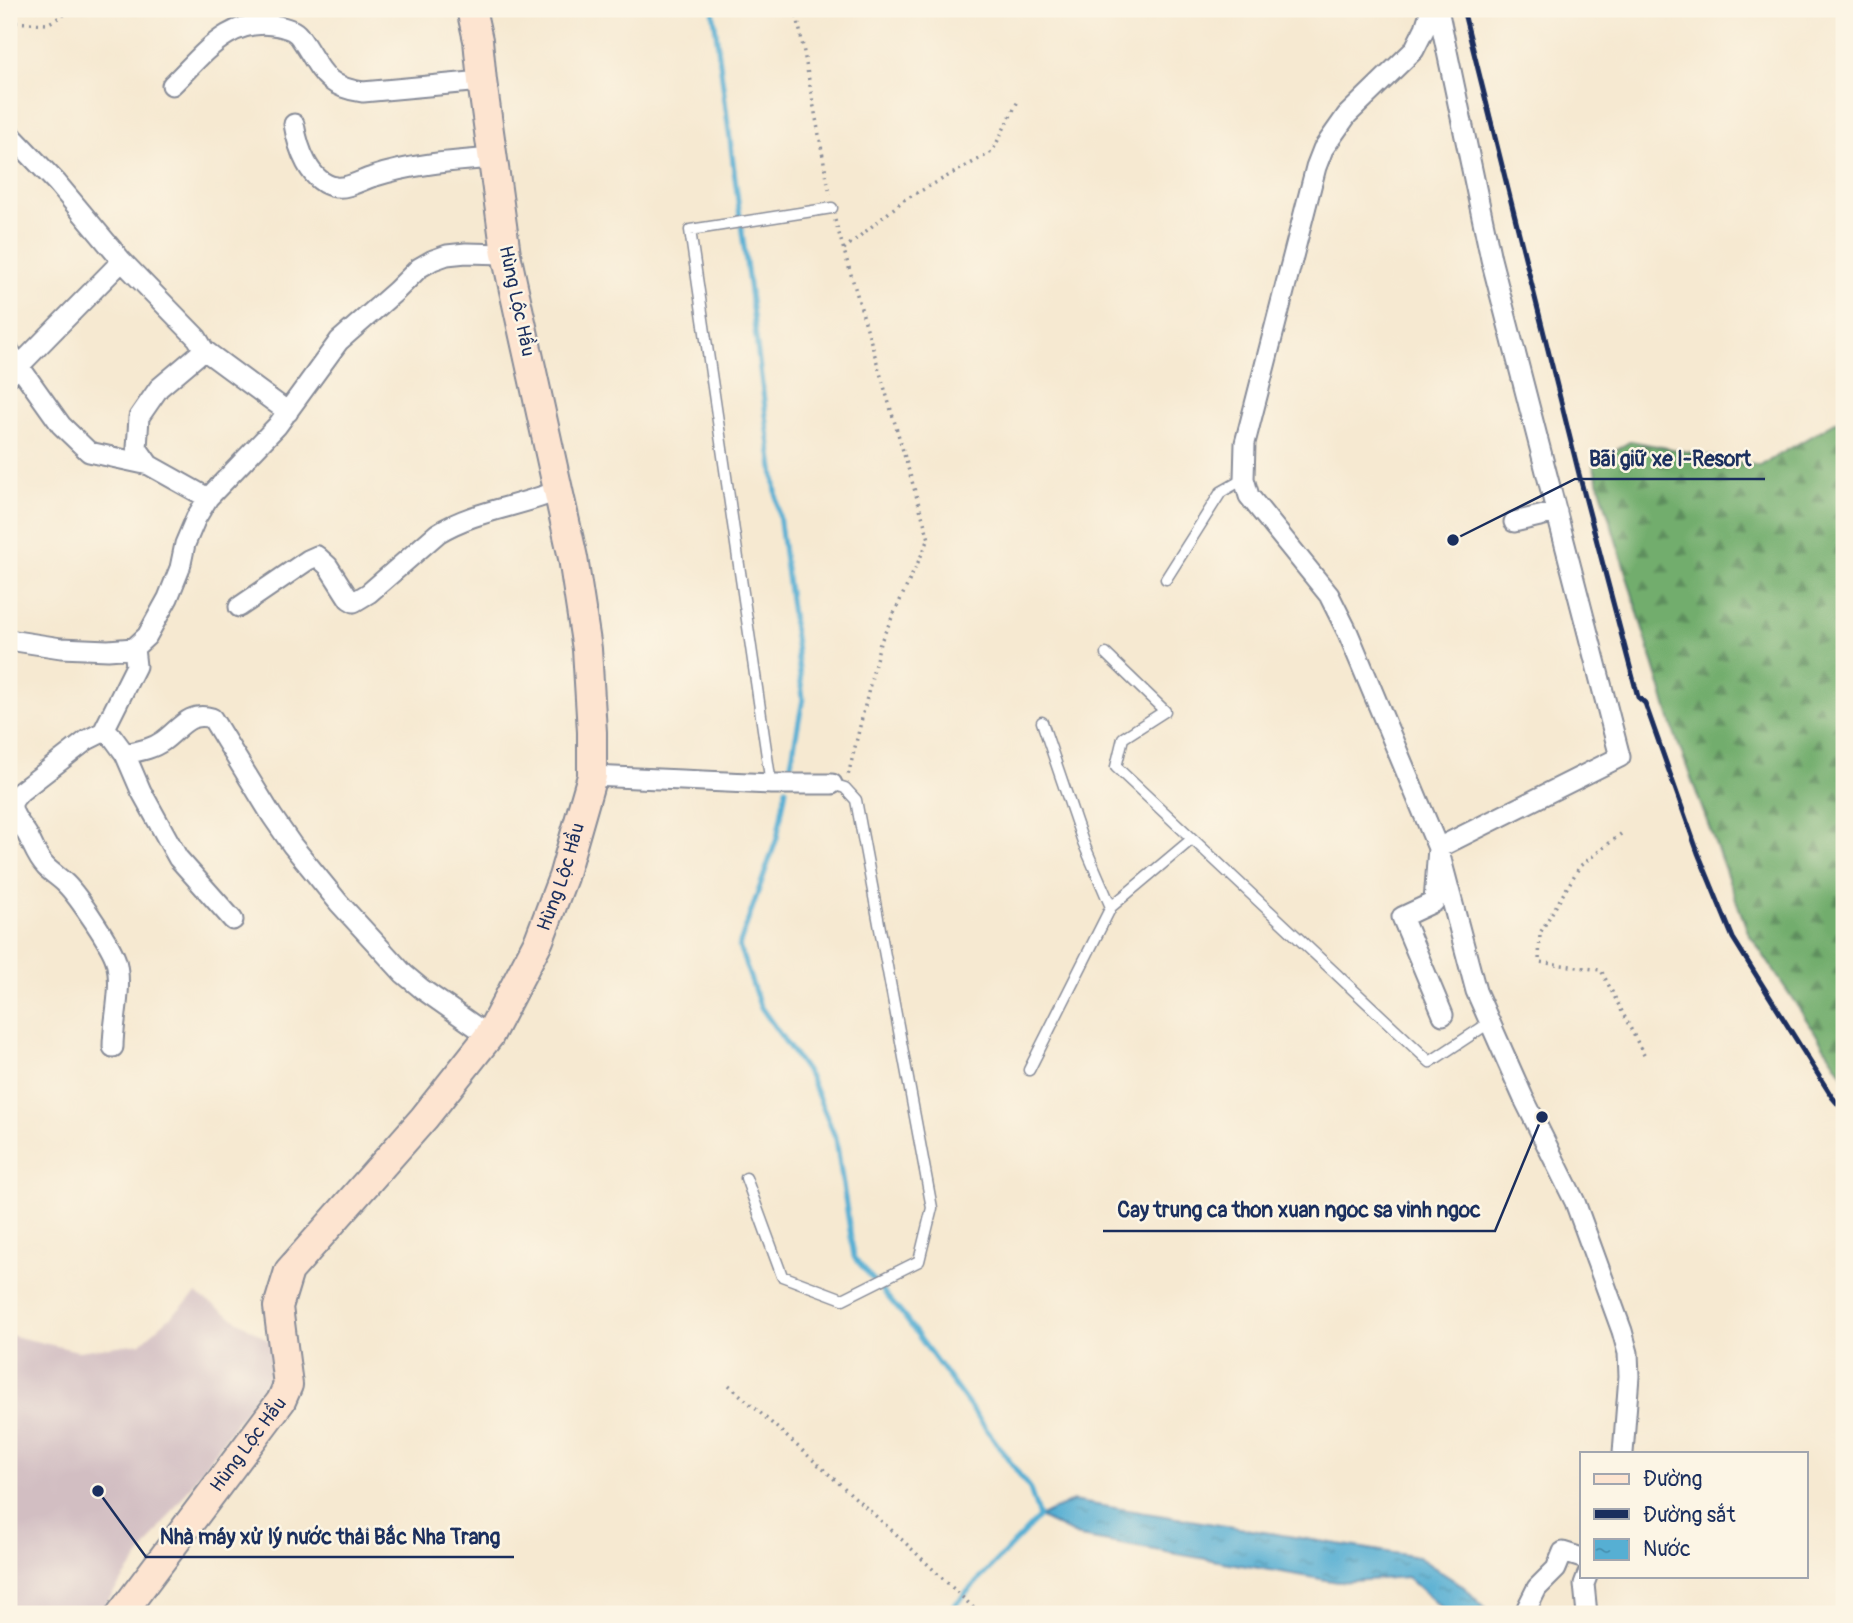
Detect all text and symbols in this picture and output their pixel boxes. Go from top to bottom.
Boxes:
street label: Hùng Lộc Hầu [494,243,540,359]
callout: Bãi giữ xe I-Resort [1575,437,1765,479]
text: Bãi giữ xe I-Resort [1589,446,1752,473]
street label: Hùng Lộc Hầu [532,820,590,934]
callout: Cay trung ca thon xuan ngoc sa vinh ngoc [1103,1189,1495,1231]
text: Cay trung ca thon xuan ngoc sa vinh ngoc [1117,1197,1481,1224]
street label: Hùng Lộc Hầu [205,1392,292,1497]
legend [1580,1452,1808,1578]
text: Đường [1643,1466,1702,1493]
text: Đường sắt [1643,1502,1736,1529]
callout: Nhà máy xử lý nước thải Bắc Nha Trang [146,1515,514,1557]
text: Nhà máy xử lý nước thải Bắc Nha Trang [160,1524,501,1551]
text: Nước [1643,1536,1691,1563]

